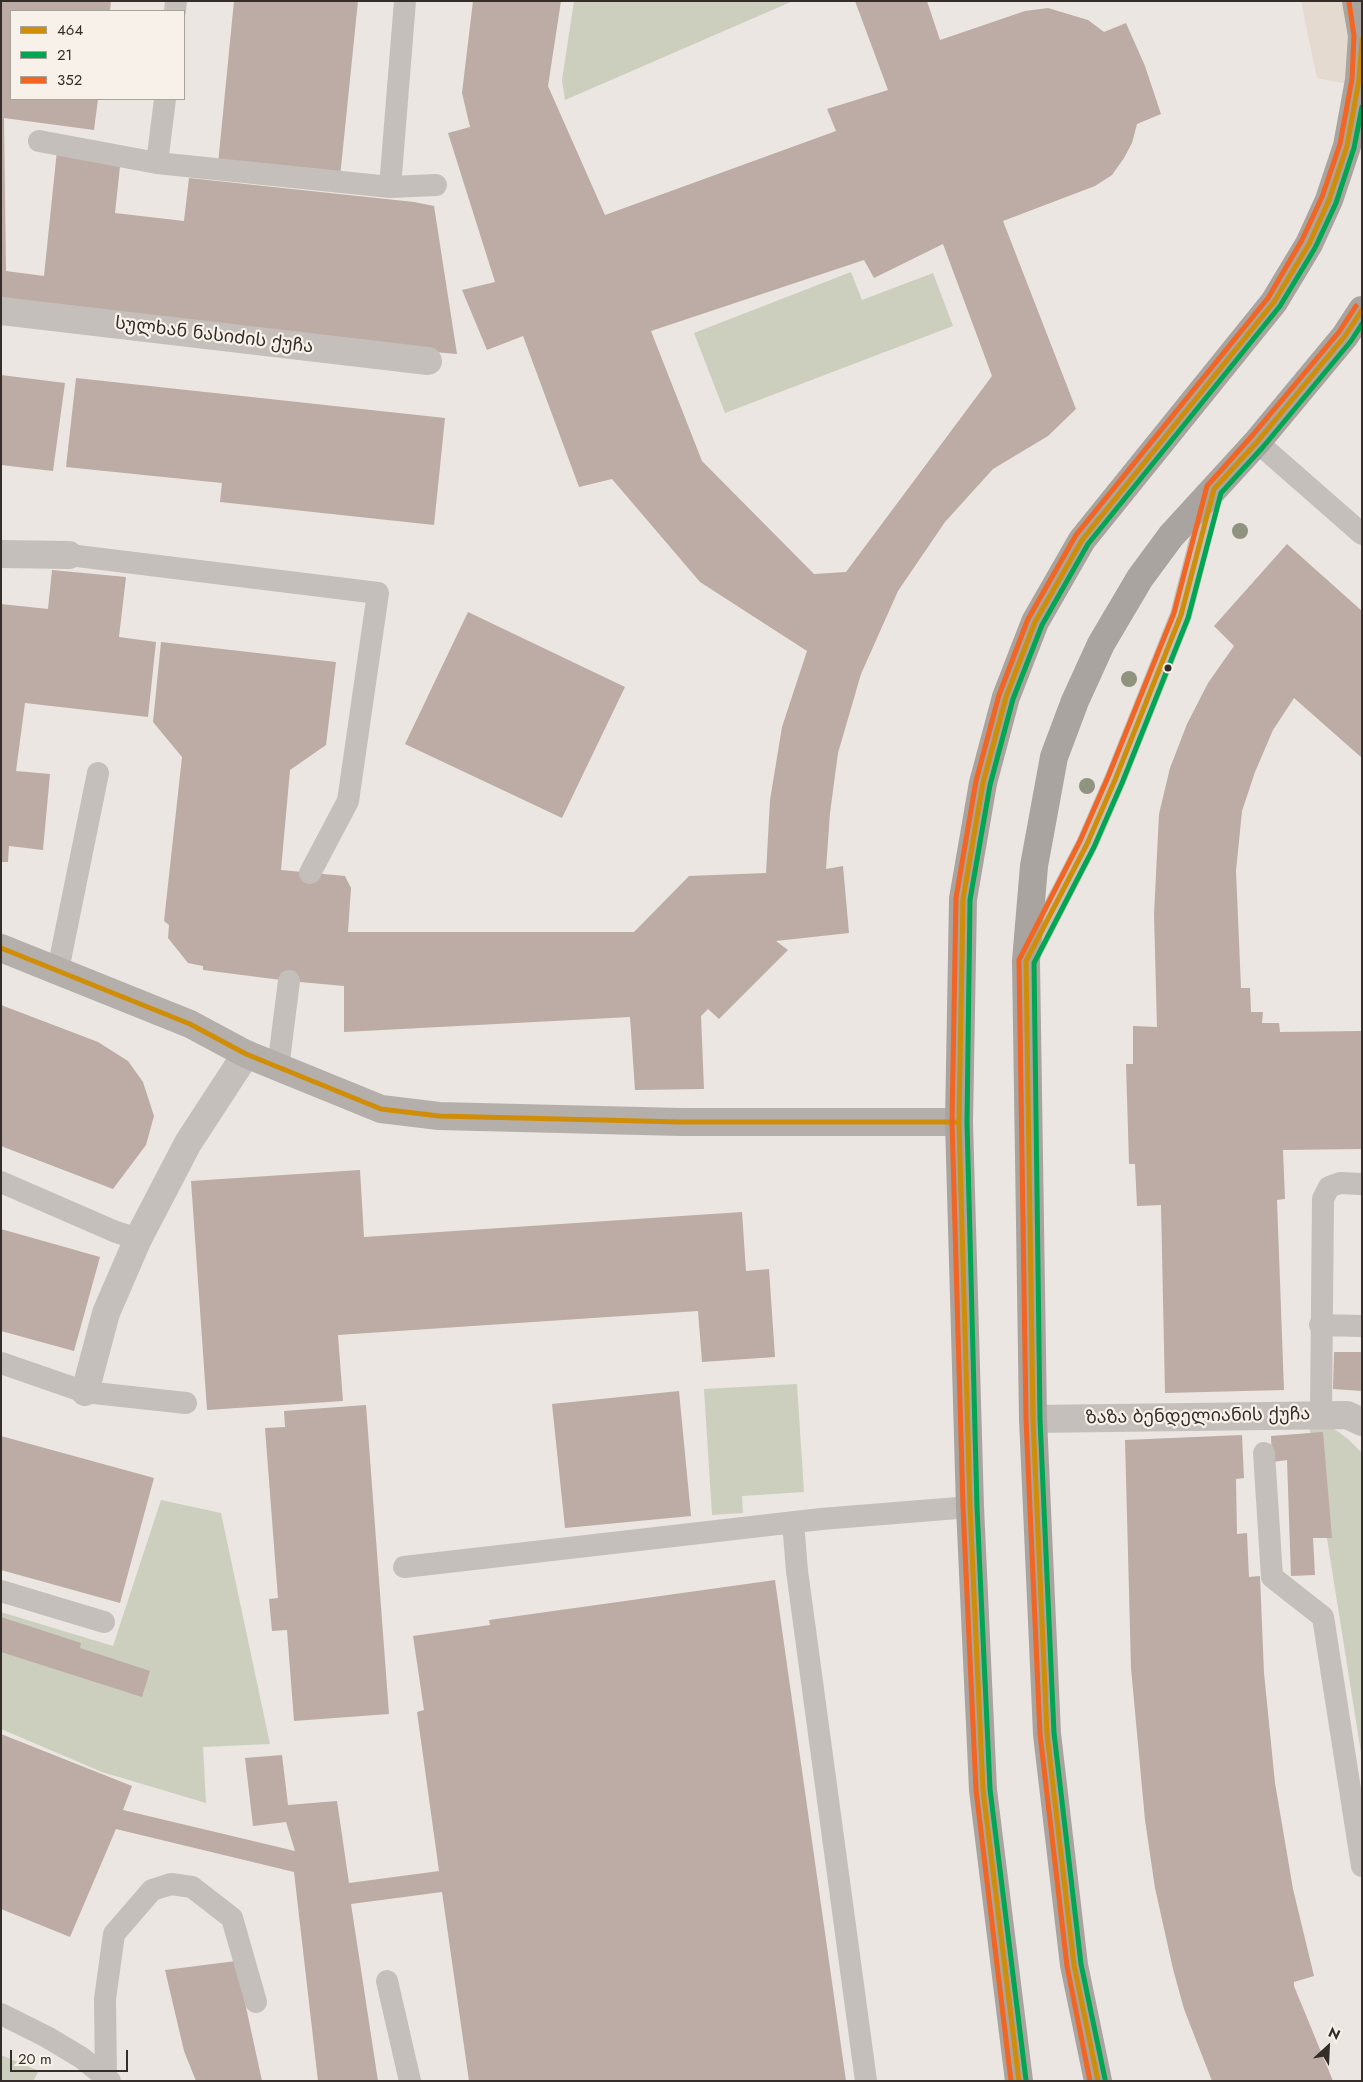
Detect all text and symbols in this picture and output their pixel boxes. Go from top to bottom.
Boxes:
legend [10,10,185,100]
text: 464 [57,19,83,41]
text: 21 [57,44,72,66]
text: 352 [57,69,82,91]
street label: სულხან ნასიძის ქუჩა [114,313,314,359]
unlabelled marker [1163,663,1173,673]
street label: ზაზა ბენდელიანის ქუჩა [1085,1404,1311,1430]
north arrow [1303,2022,1353,2072]
text: N [1325,2022,1344,2045]
scale bar [12,2040,130,2072]
text: 20 m [18,2048,52,2070]

